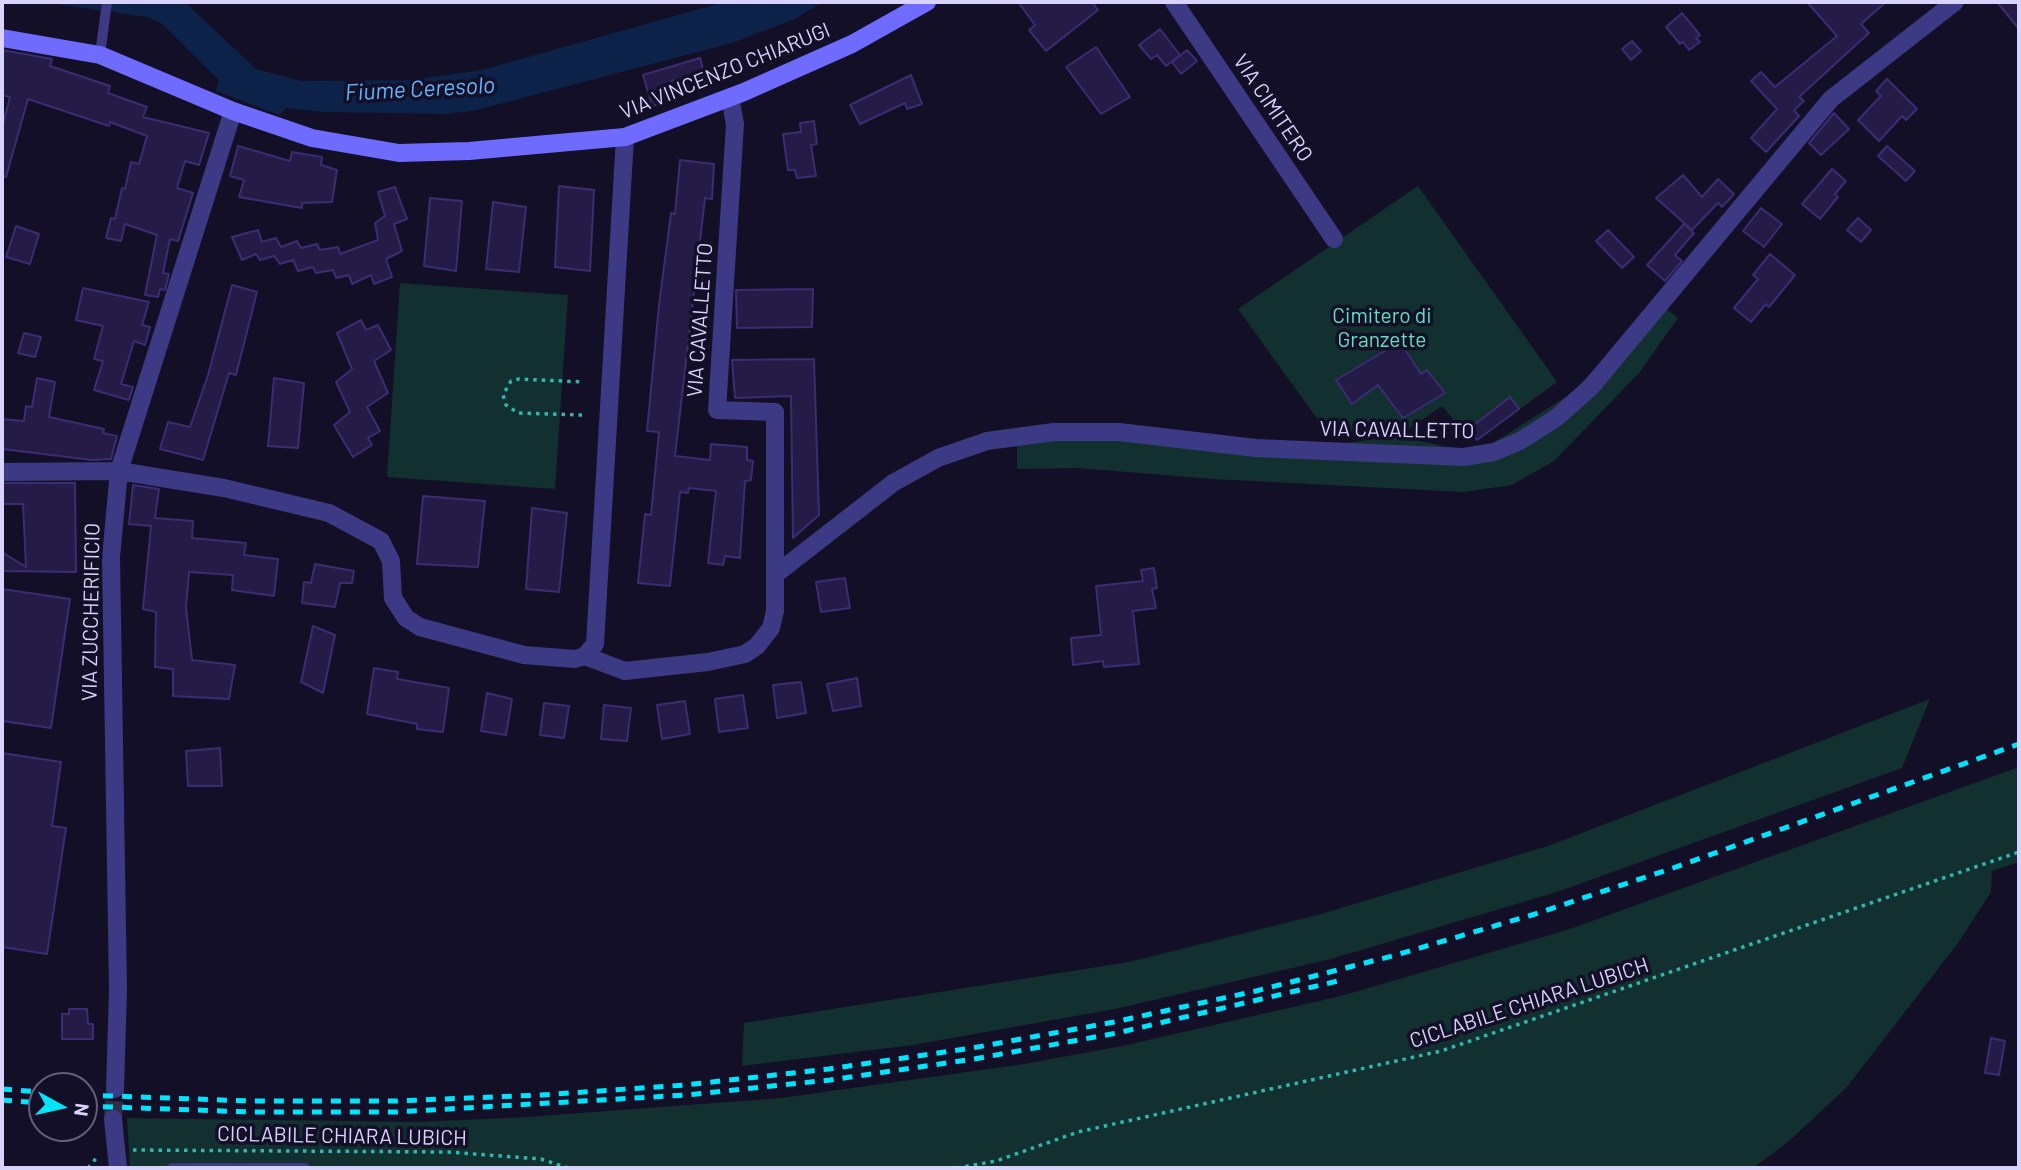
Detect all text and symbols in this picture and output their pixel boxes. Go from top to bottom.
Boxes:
street label: VIA VINCENZO CHIARUGI [616,17,834,125]
street label: VIA CIMITERO [1228,50,1318,166]
water label: Fiume Ceresolo [344,71,496,107]
street label: VIA CAVALLETTO [682,242,718,398]
park label: Cimitero di Granzette [1332,303,1432,353]
street label: VIA CAVALLETTO [1319,416,1475,444]
street label: VIA ZUCCHERIFICIO [77,523,105,701]
street label: CICLABILE CHIARA LUBICH [1406,952,1652,1054]
north arrow [28,1072,98,1142]
text: N [70,1102,95,1118]
street label: CICLABILE CHIARA LUBICH [217,1121,467,1151]

